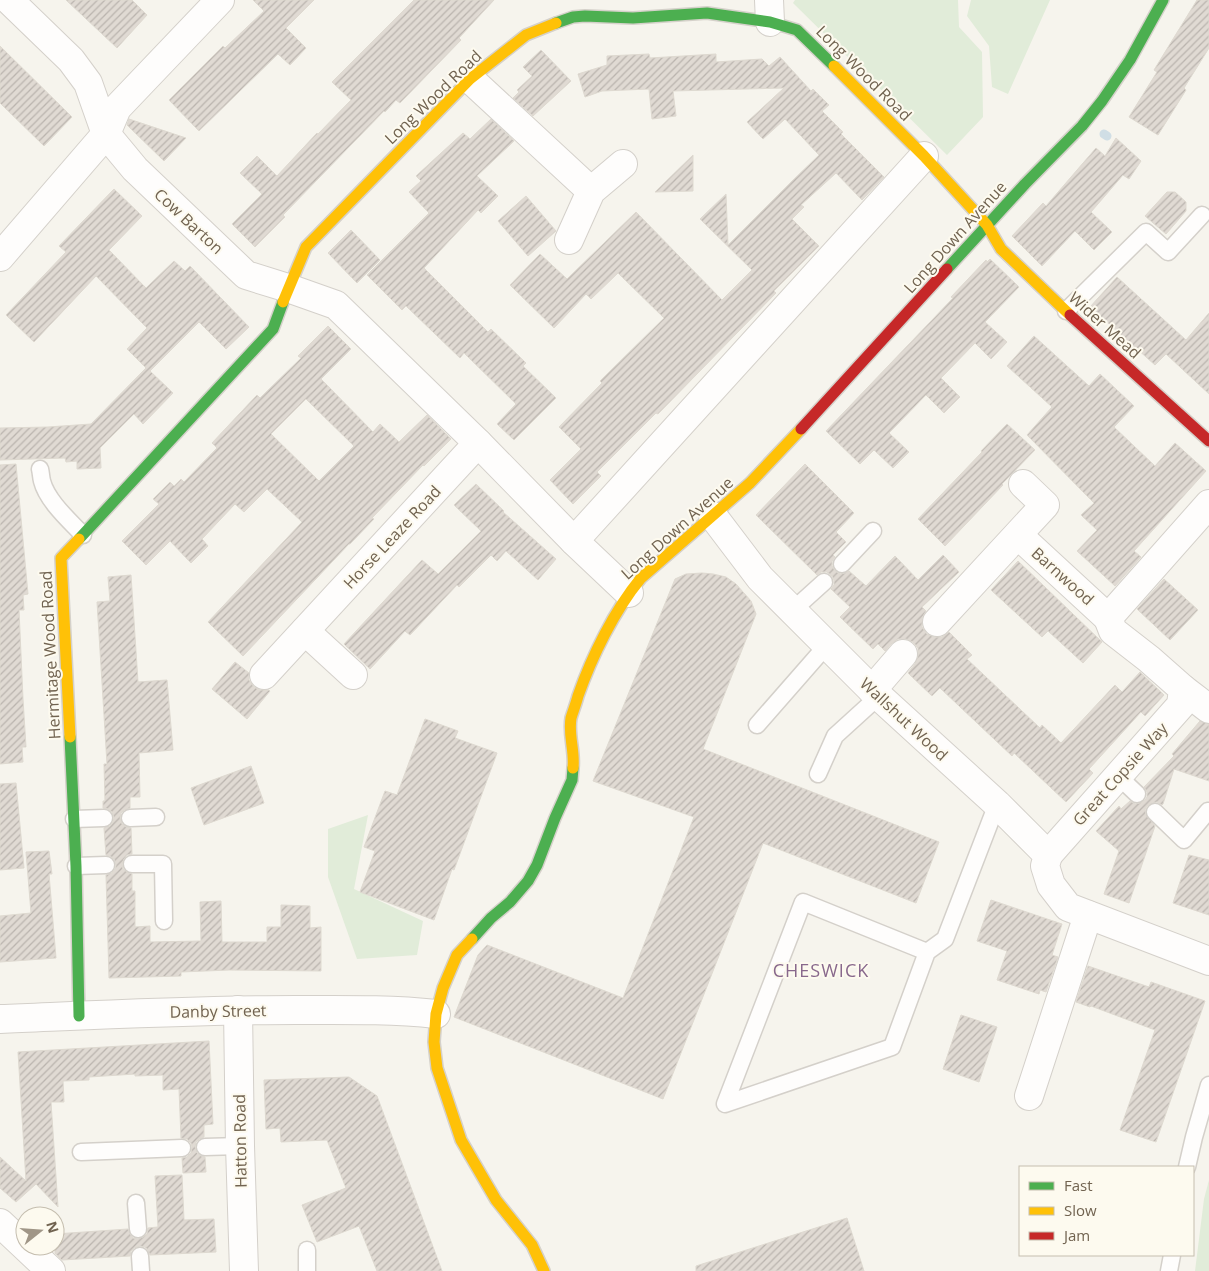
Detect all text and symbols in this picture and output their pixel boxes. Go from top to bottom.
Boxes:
street label: Long Wood Road [811,20,917,126]
street label: Long Wood Road [380,45,486,149]
street label: Long Down Avenue [899,176,1011,298]
street label: Cow Barton [150,183,228,259]
street label: Wider Mead [1064,287,1146,363]
street label: Long Down Avenue [616,472,738,584]
street label: Horse Leaze Road [338,481,446,593]
street label: Barnwood [1027,542,1099,610]
street label: Hermitage Wood Road [35,570,65,740]
street label: Wallshut Wood [855,673,953,765]
street label: Great Copsie Way [1068,717,1173,830]
district label: CHESWICK [773,958,869,982]
street label: Danby Street [169,999,267,1023]
street label: Hatton Road [228,1094,252,1188]
legend [1019,1166,1194,1256]
text: Fast [1064,1175,1093,1195]
text: Slow [1064,1200,1097,1220]
north arrow [15,1206,65,1256]
text: N [42,1219,64,1235]
text: Jam [1062,1225,1090,1245]

